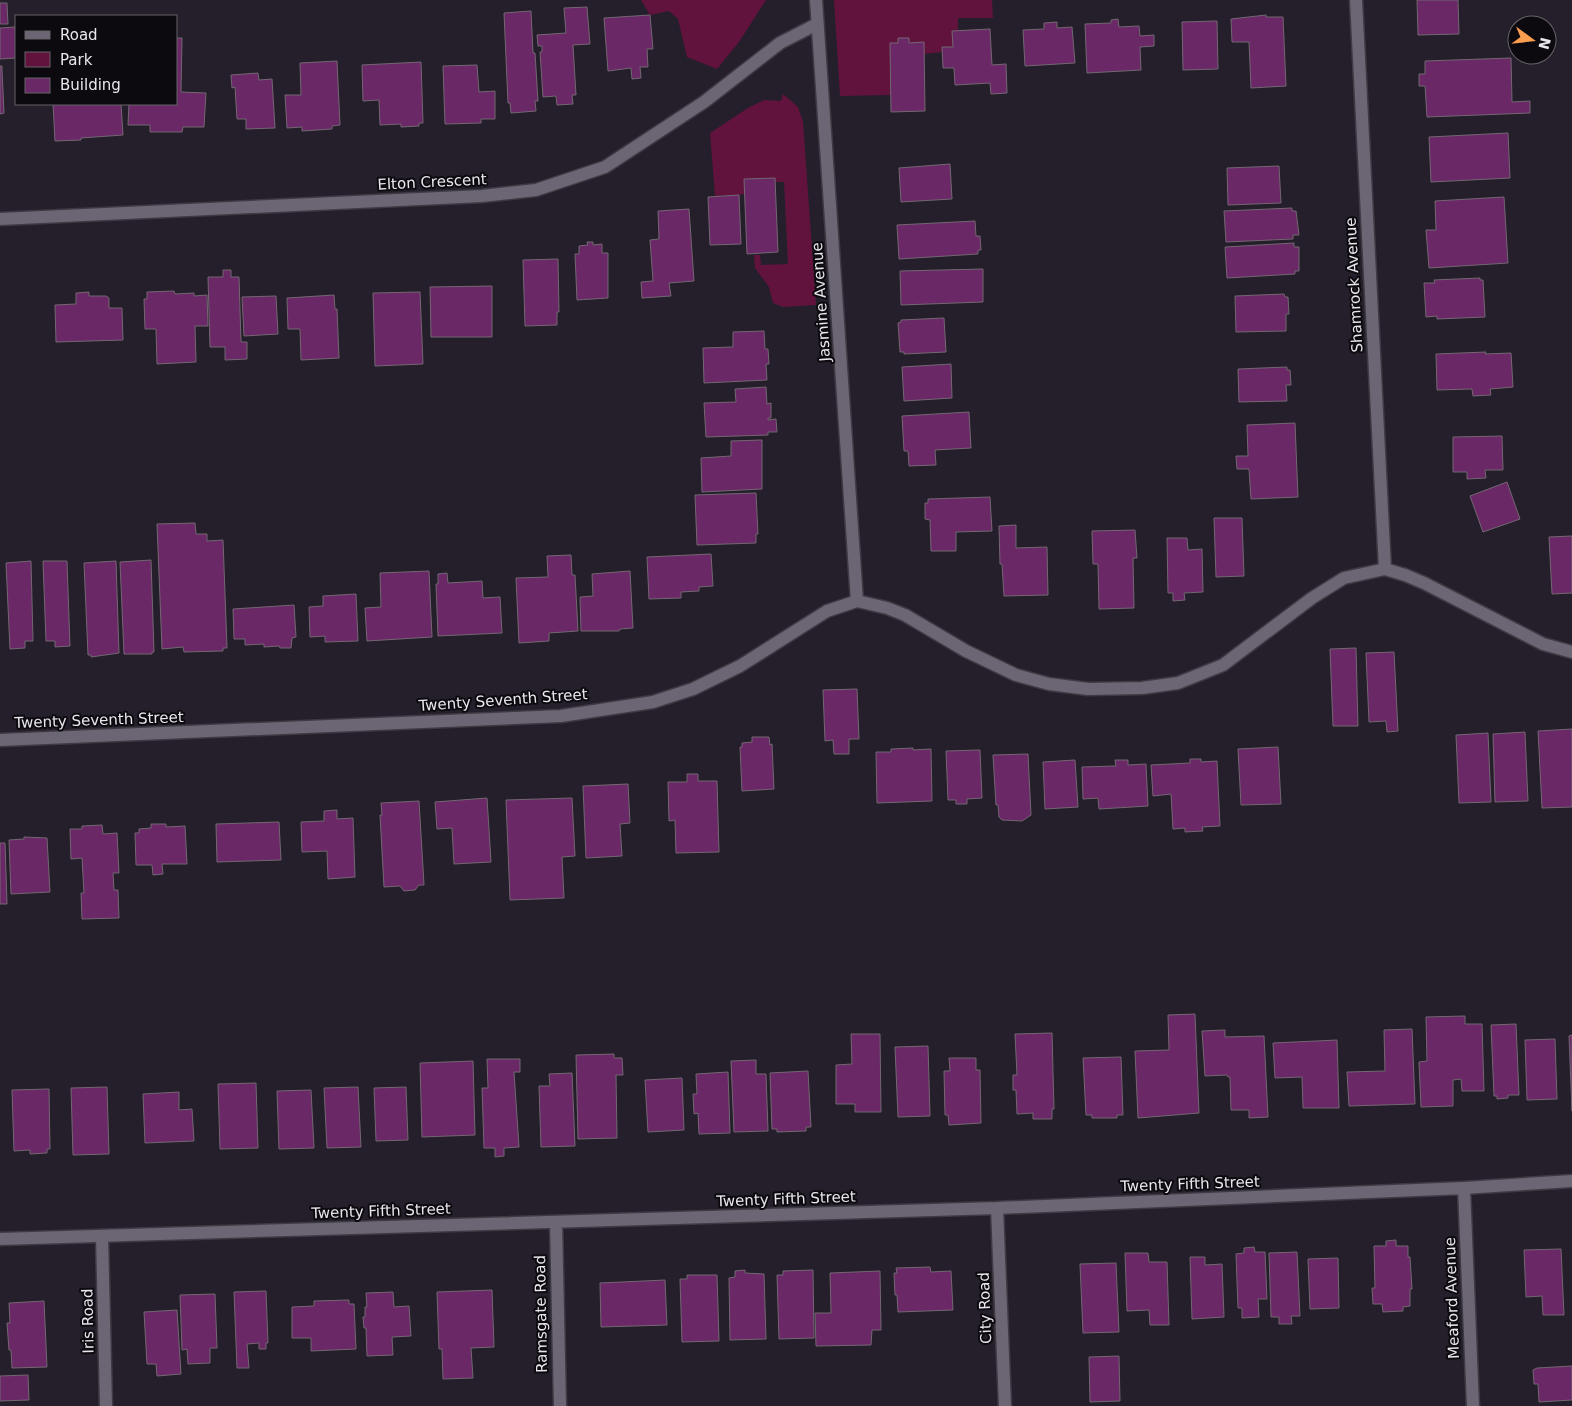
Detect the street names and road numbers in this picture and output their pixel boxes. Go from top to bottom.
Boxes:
street label: Elton Crescent [377,170,487,194]
street label: Shamrock Avenue [1341,217,1367,353]
street label: Jasmine Avenue [808,242,834,363]
street label: Twenty Seventh Street [417,685,588,715]
street label: Twenty Seventh Street [13,708,184,732]
street label: Twenty Fifth Street [1119,1173,1260,1195]
street label: Twenty Fifth Street [715,1188,856,1210]
street label: Twenty Fifth Street [310,1200,451,1222]
street label: Meaford Avenue [1441,1237,1463,1359]
street label: Ramsgate Road [531,1255,551,1373]
street label: City Road [975,1272,995,1344]
street label: Iris Road [78,1288,98,1354]

